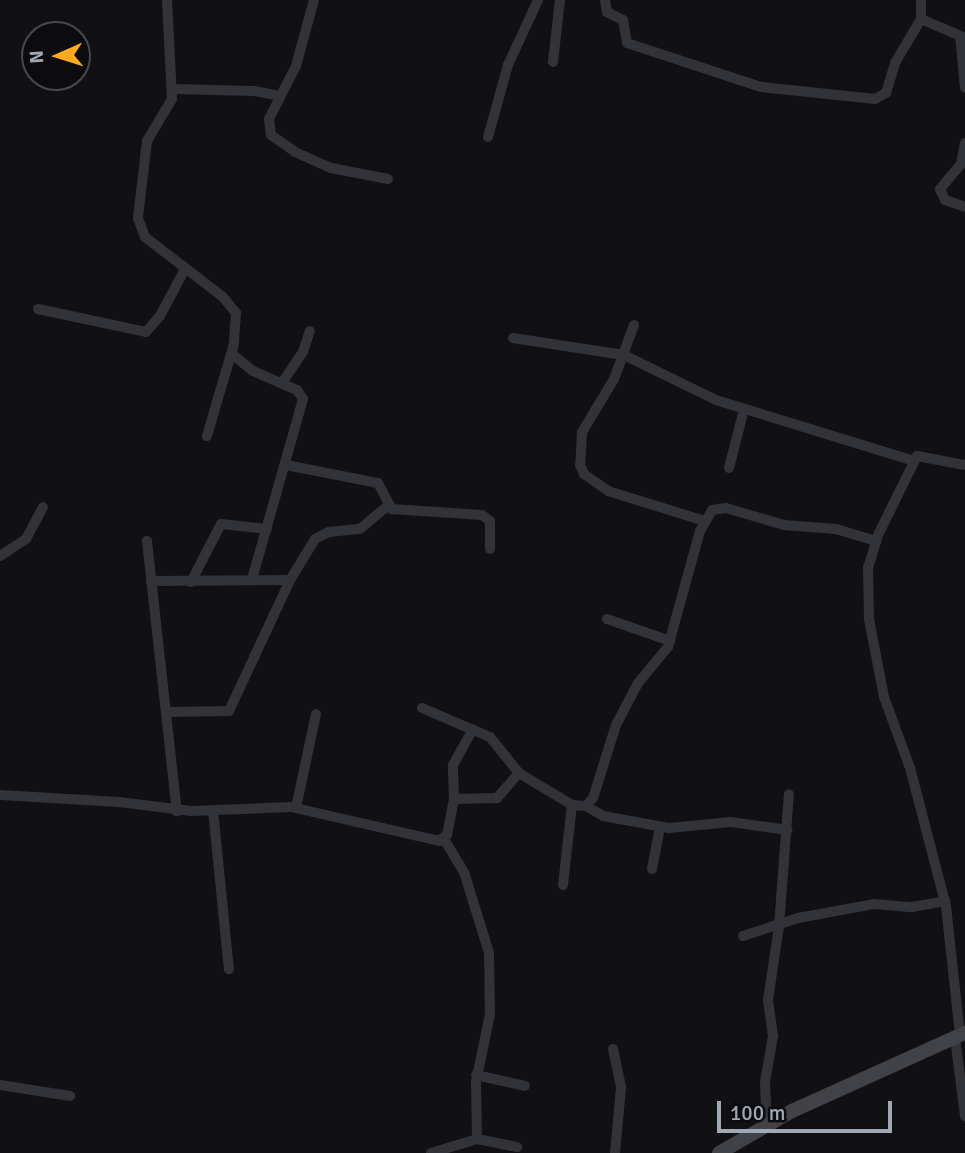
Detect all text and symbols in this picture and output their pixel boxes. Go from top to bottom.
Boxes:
north arrow [21,21,91,91]
text: N [25,50,49,64]
scale bar [720,1086,895,1130]
text: 100 m [730,1100,785,1126]

